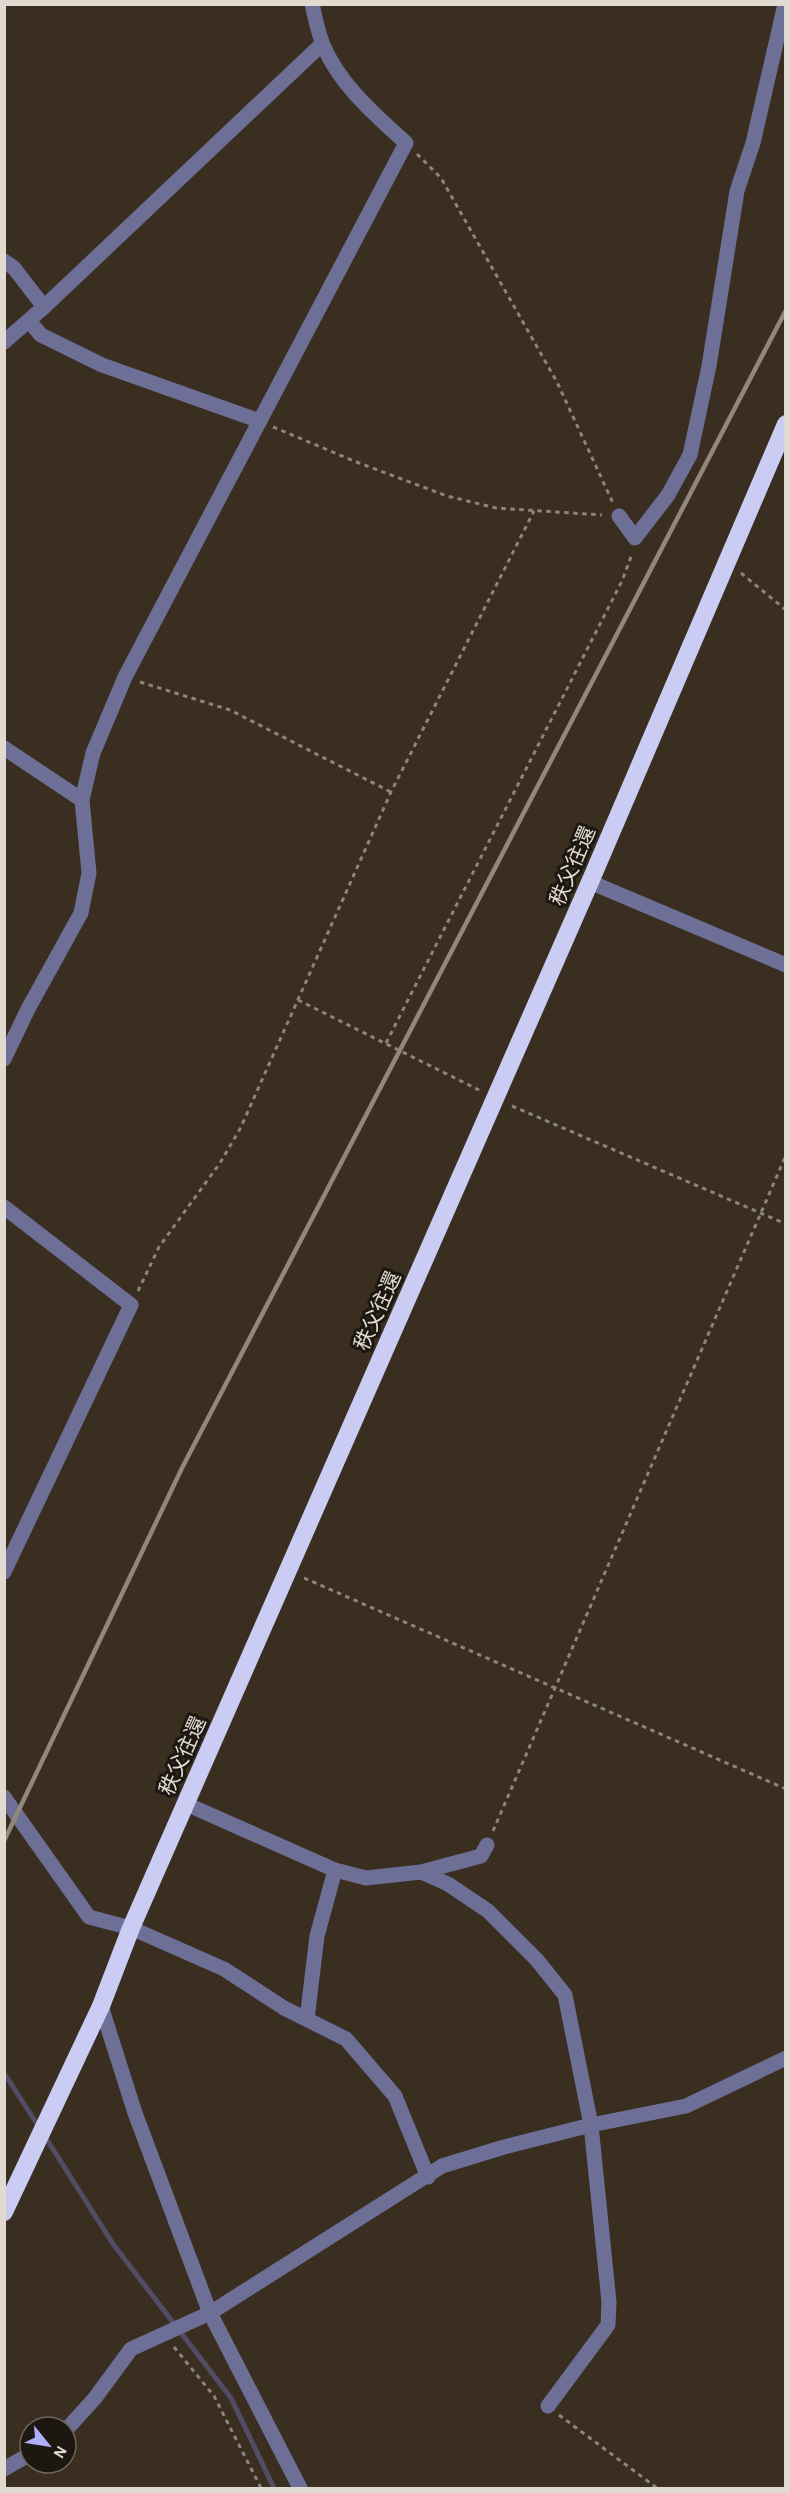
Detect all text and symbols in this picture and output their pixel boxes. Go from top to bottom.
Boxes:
street label: 秩父往還 [546,823,599,909]
street label: 秩父往還 [350,1268,405,1354]
street label: 秩父往還 [155,1713,210,1799]
north arrow [18,2415,78,2475]
text: N [50,2443,70,2461]

